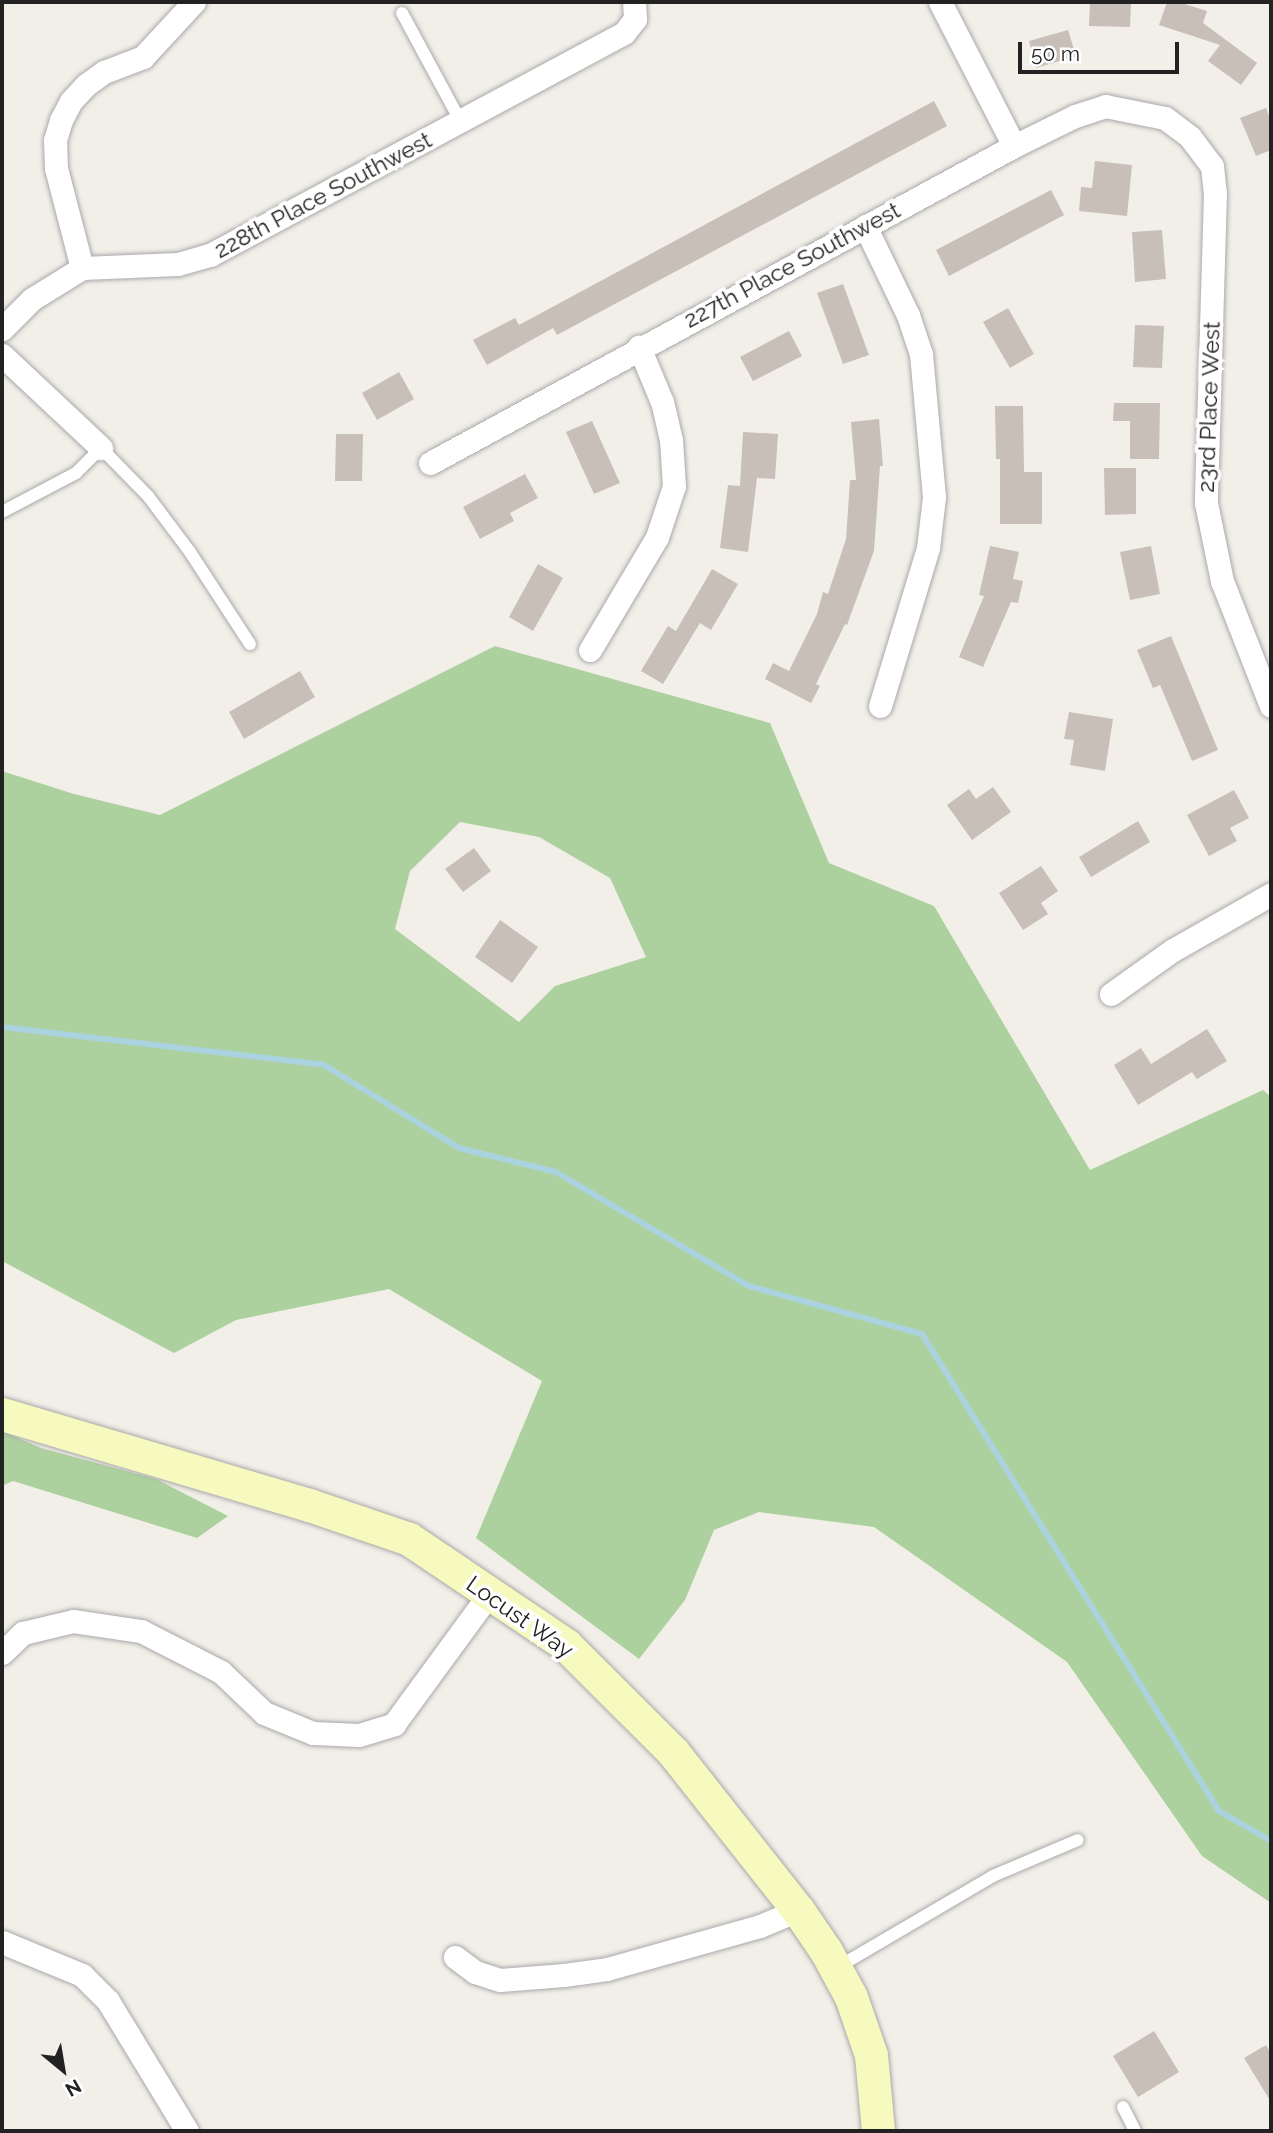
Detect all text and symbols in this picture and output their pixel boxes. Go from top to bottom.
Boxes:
scale bar [1021,28,1182,72]
text: 50 m [1031,41,1080,66]
street label: 228th Place Southwest [210,126,436,264]
street label: 227th Place Southwest [679,196,905,334]
street label: 23rd Place West [1192,321,1226,493]
street label: Locust Way [461,1570,579,1664]
north arrow [28,2035,98,2105]
text: N [62,2075,85,2101]

